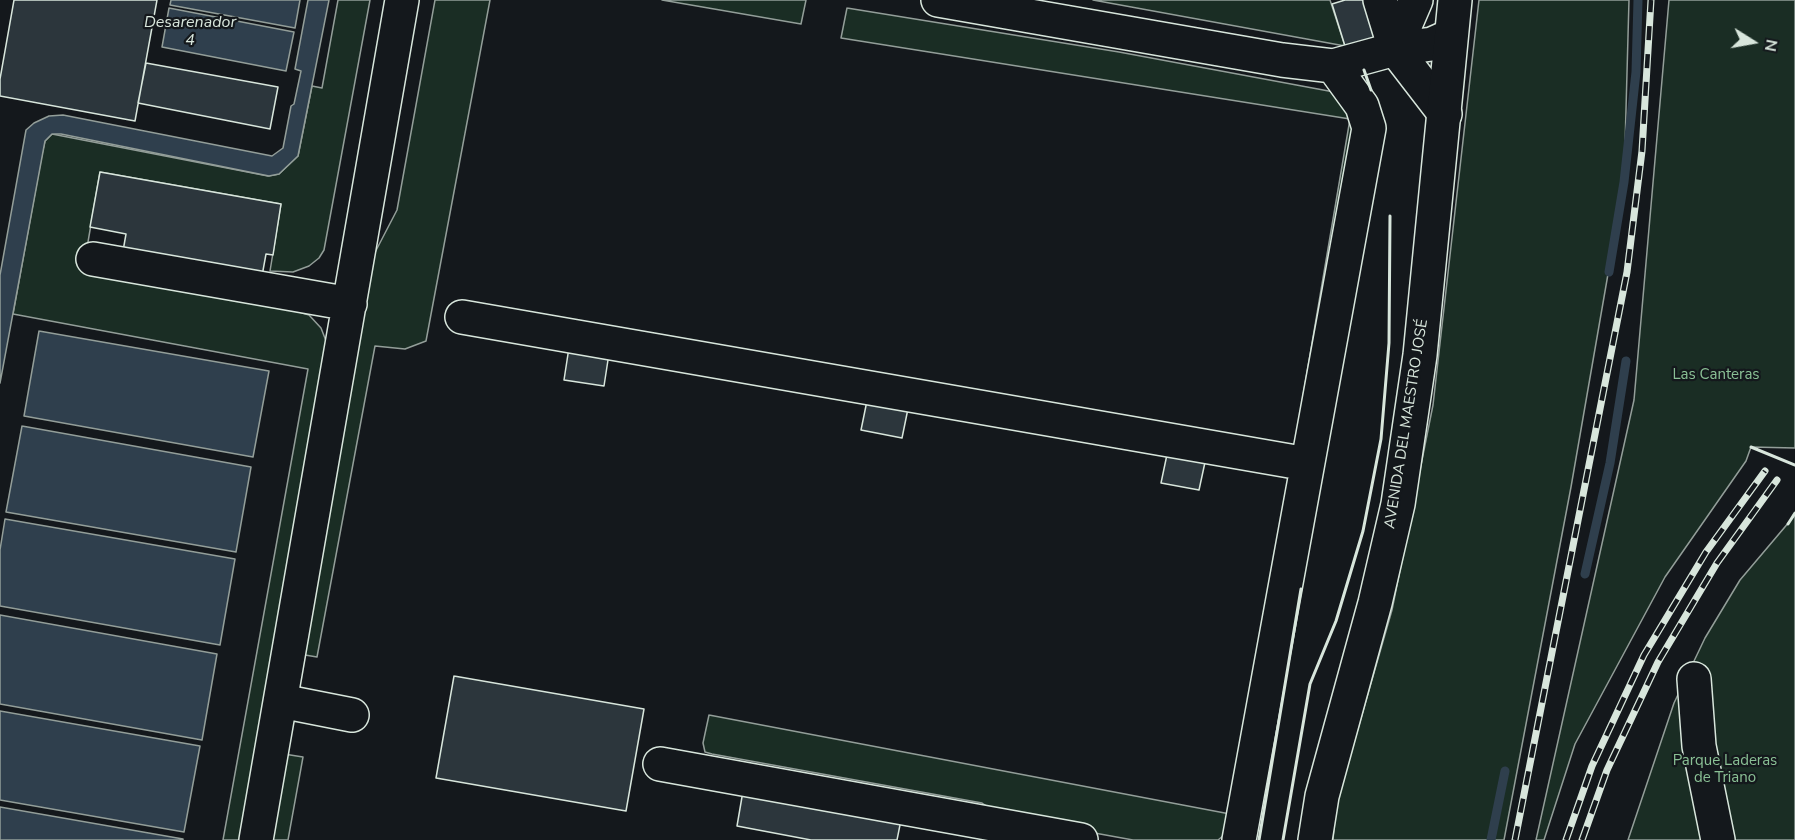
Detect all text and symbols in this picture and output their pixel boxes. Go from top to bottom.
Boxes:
north arrow [1723,12,1783,72]
water label: Desarenador 4 [144,13,236,51]
text: N [1759,37,1783,53]
street label: AVENIDA DEL MAESTRO JOSÉ [1382,318,1432,530]
park label: Las Canteras [1672,366,1760,384]
park label: Parque Laderas de Triano [1673,752,1777,787]

